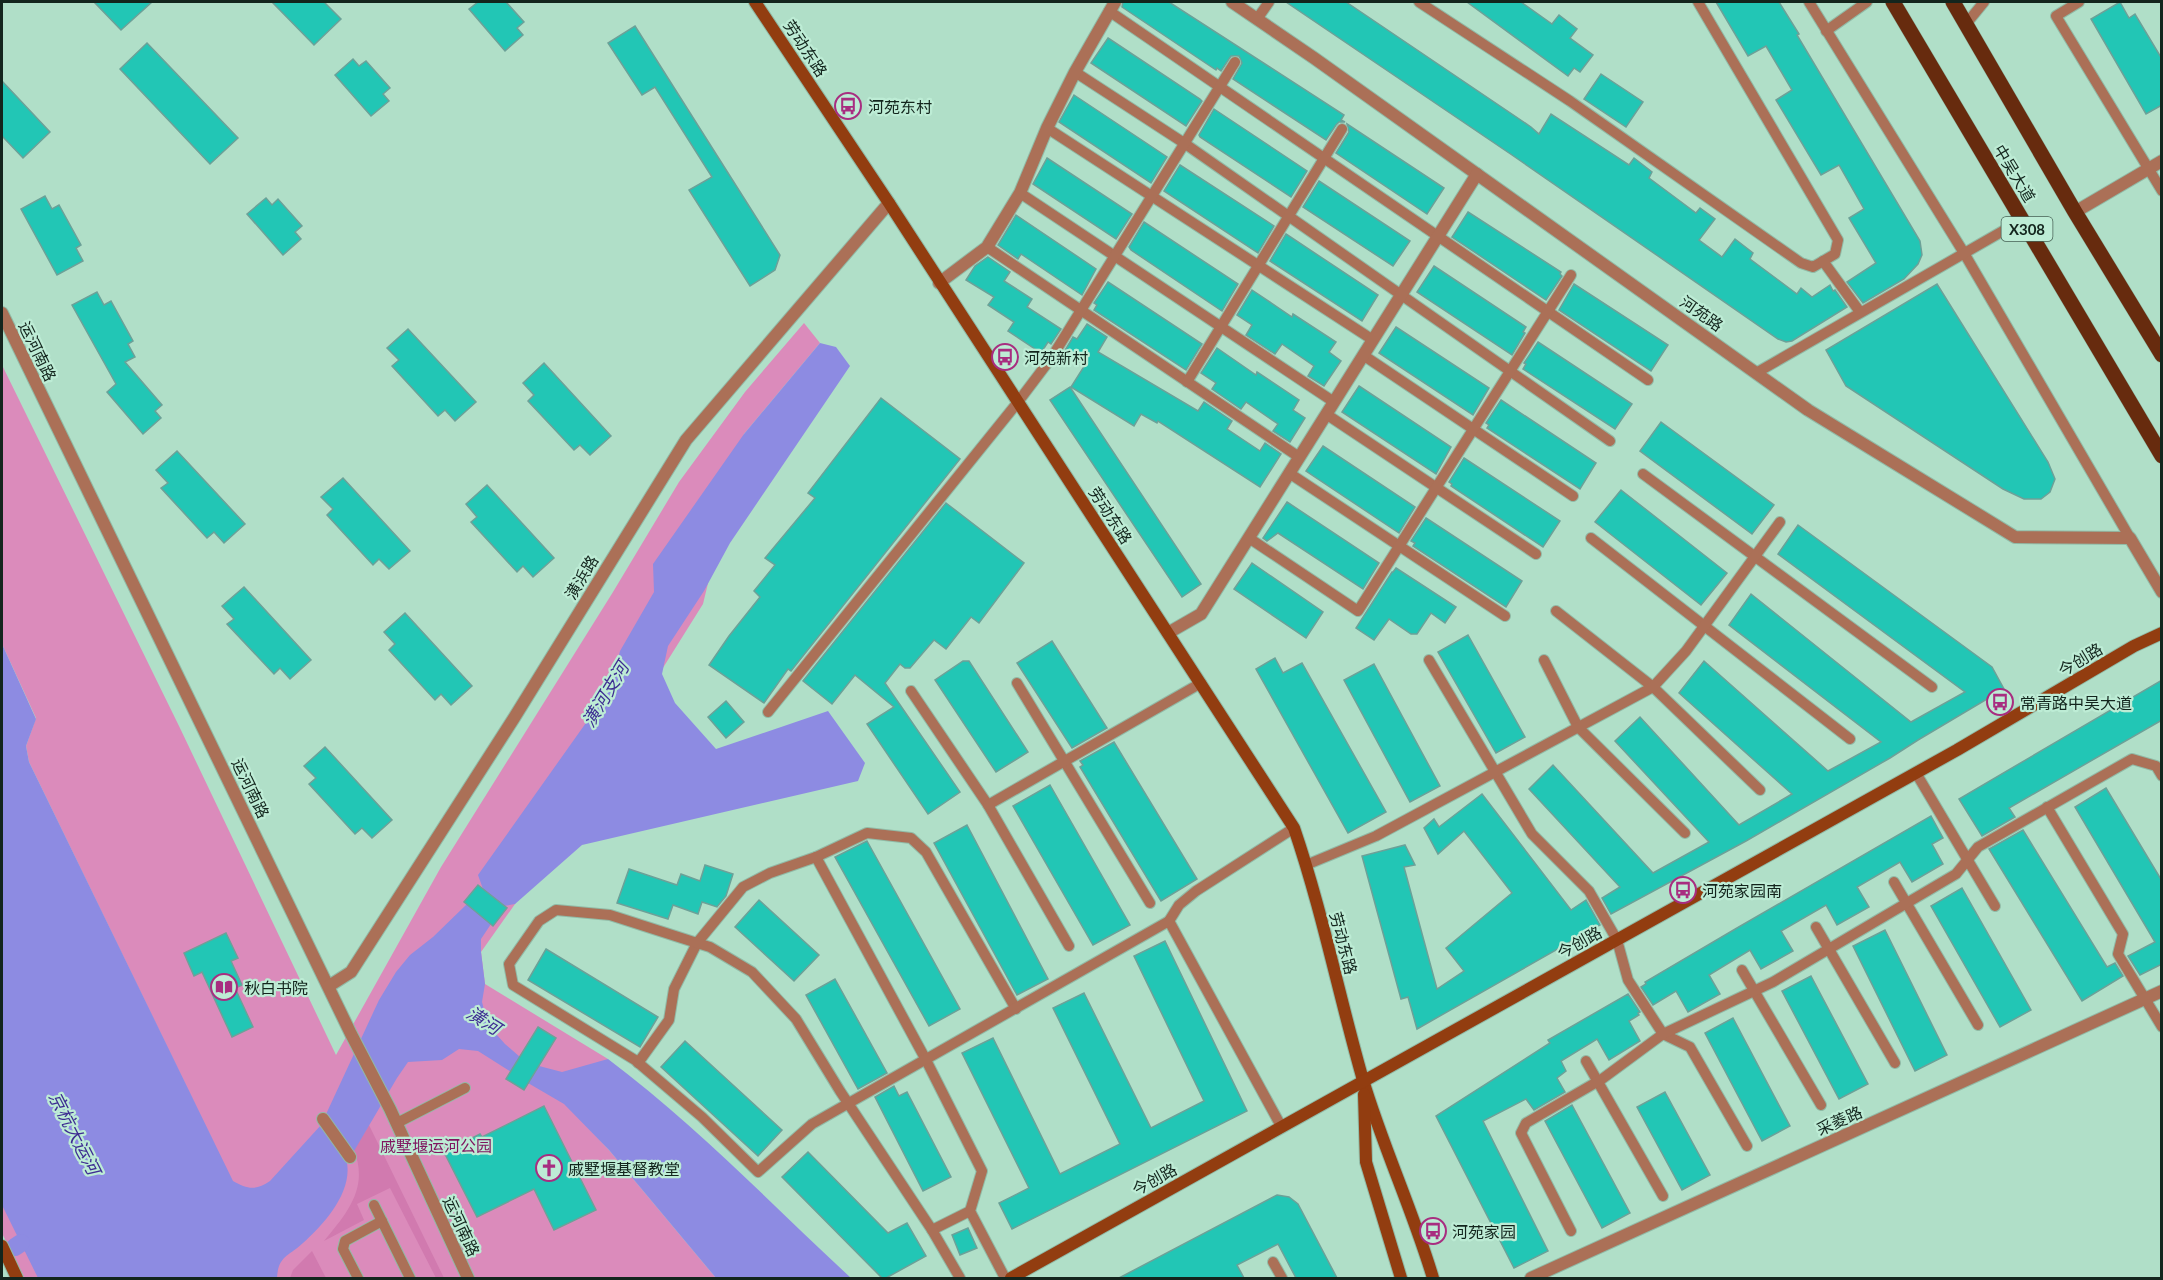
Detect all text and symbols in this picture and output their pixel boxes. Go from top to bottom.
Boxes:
street label: 劳动东路 [780,16,832,80]
bus stop icon: 河苑东村 [833,91,863,121]
place label: 河苑东村 [868,97,932,116]
street label: 中吴大道 [1990,141,2040,205]
road number: X308 [2002,217,2052,241]
street label: 河苑路 [1677,291,1727,335]
street label: 运河南路 [15,318,61,384]
bus stop icon: 河苑新村 [990,342,1020,372]
place label: 河苑新村 [1024,348,1088,367]
street label: 劳动东路 [1086,483,1136,547]
street label: 潢浜路 [560,552,602,602]
street label: 今创路 [2055,638,2105,680]
water label: 潢河支河 [577,655,635,731]
bus stop icon: 常青路中吴大道 [1985,687,2015,717]
place label: 常青路中吴大道 [2020,693,2132,712]
street label: 运河南路 [228,755,274,821]
bus stop icon: 河苑家园南 [1668,875,1698,905]
place label: 河苑家园南 [1702,881,1782,900]
street label: 劳动东路 [1327,910,1361,976]
street label: 今创路 [1553,922,1605,962]
library icon: 秋白书院 [209,972,239,1002]
place label: 秋白书院 [244,978,308,997]
water label: 潢河 [463,1001,508,1040]
water label: 京杭大运河 [45,1088,107,1181]
street label: 采菱路 [1813,1102,1865,1138]
park label: 戚墅堰运河公园 [380,1136,492,1155]
church icon: 戚墅堰基督教堂 [534,1153,564,1183]
place label: 戚墅堰基督教堂 [568,1159,680,1178]
street label: 今创路 [1128,1159,1180,1199]
street label: 运河南路 [440,1193,484,1259]
bus stop icon: 河苑家园 [1418,1216,1448,1246]
place label: 河苑家园 [1452,1222,1516,1241]

